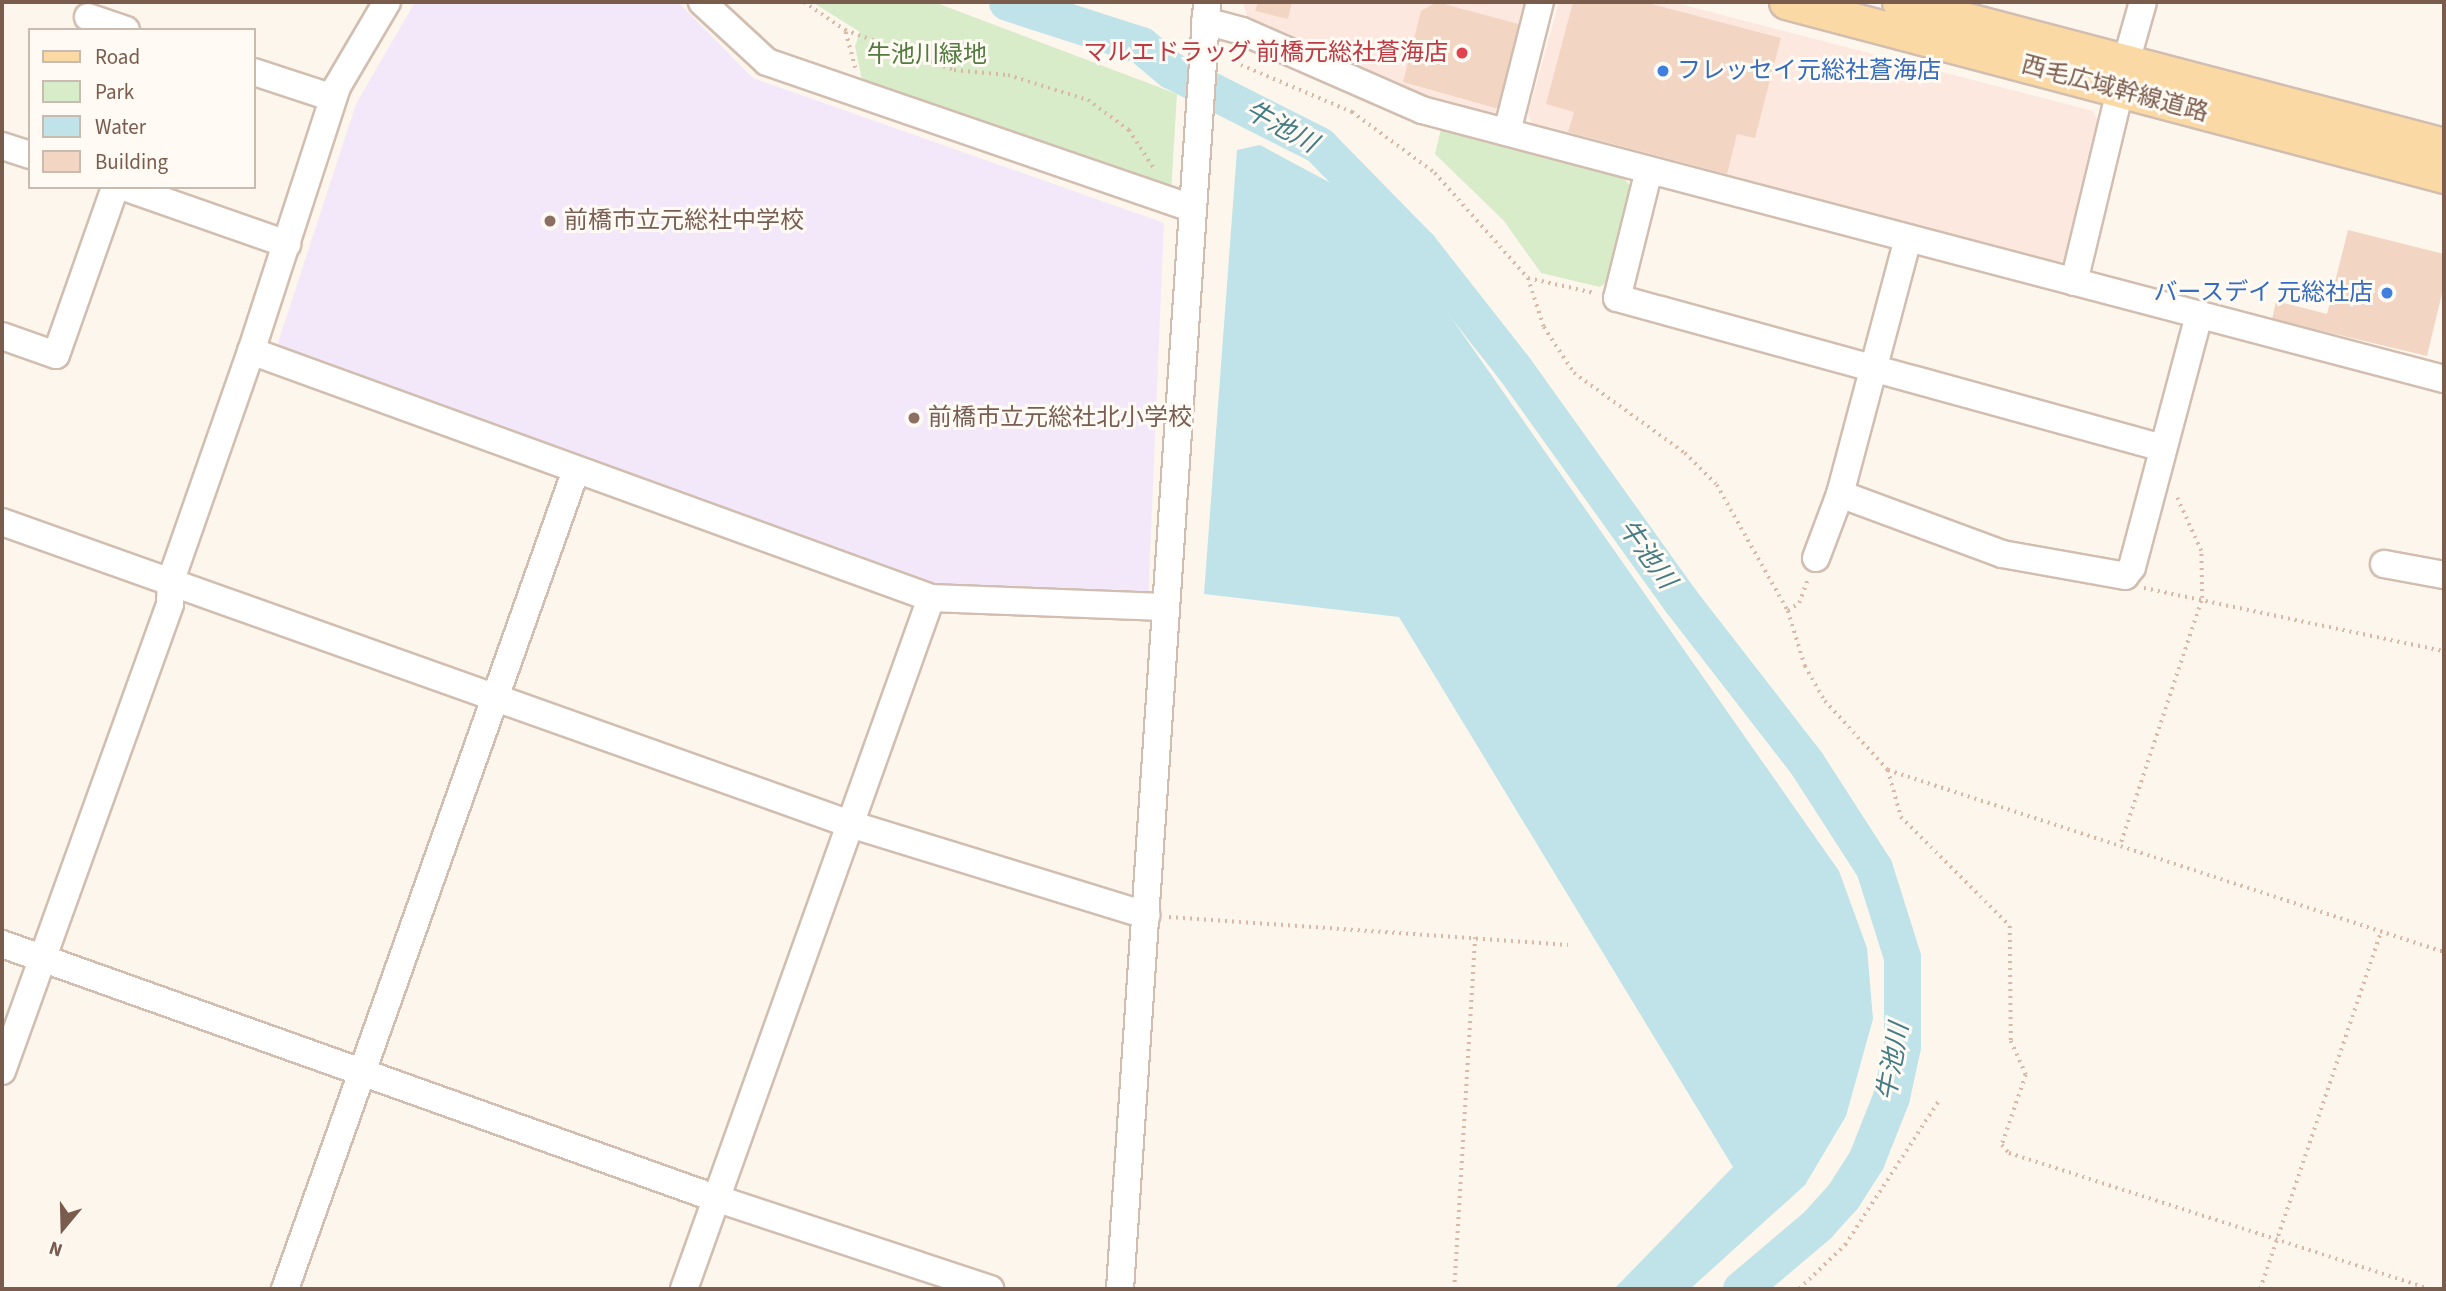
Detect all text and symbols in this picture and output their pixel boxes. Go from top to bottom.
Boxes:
legend [28,28,256,189]
place label: マルエドラッグ 前橋元総社蒼海店 [1083,39,1448,67]
park label: 牛池川緑地 [867,41,987,69]
text: Road [95,42,140,72]
marker: マルエドラッグ 前橋元総社蒼海店 [1454,45,1470,61]
street label: 西毛広域幹線道路 [2019,50,2211,128]
place label: フレッセイ元総社蒼海店 [1677,57,1941,85]
marker: フレッセイ元総社蒼海店 [1655,63,1671,79]
text: Park [95,77,134,107]
water label: 牛池川 [1239,94,1323,160]
text: Water [95,112,146,142]
text: Building [95,147,168,177]
place label: 前橋市立元総社中学校 [564,207,804,235]
marker: 前橋市立元総社中学校 [542,213,558,229]
place label: バースデイ 元総社店 [2152,279,2373,307]
marker: バースデイ 元総社店 [2379,285,2395,301]
place label: 前橋市立元総社北小学校 [928,404,1192,432]
marker: 前橋市立元総社北小学校 [906,410,922,426]
water label: 牛池川 [1611,513,1683,595]
water label: 牛池川 [1871,1021,1915,1103]
north arrow [28,1193,98,1263]
text: N [46,1234,66,1263]

